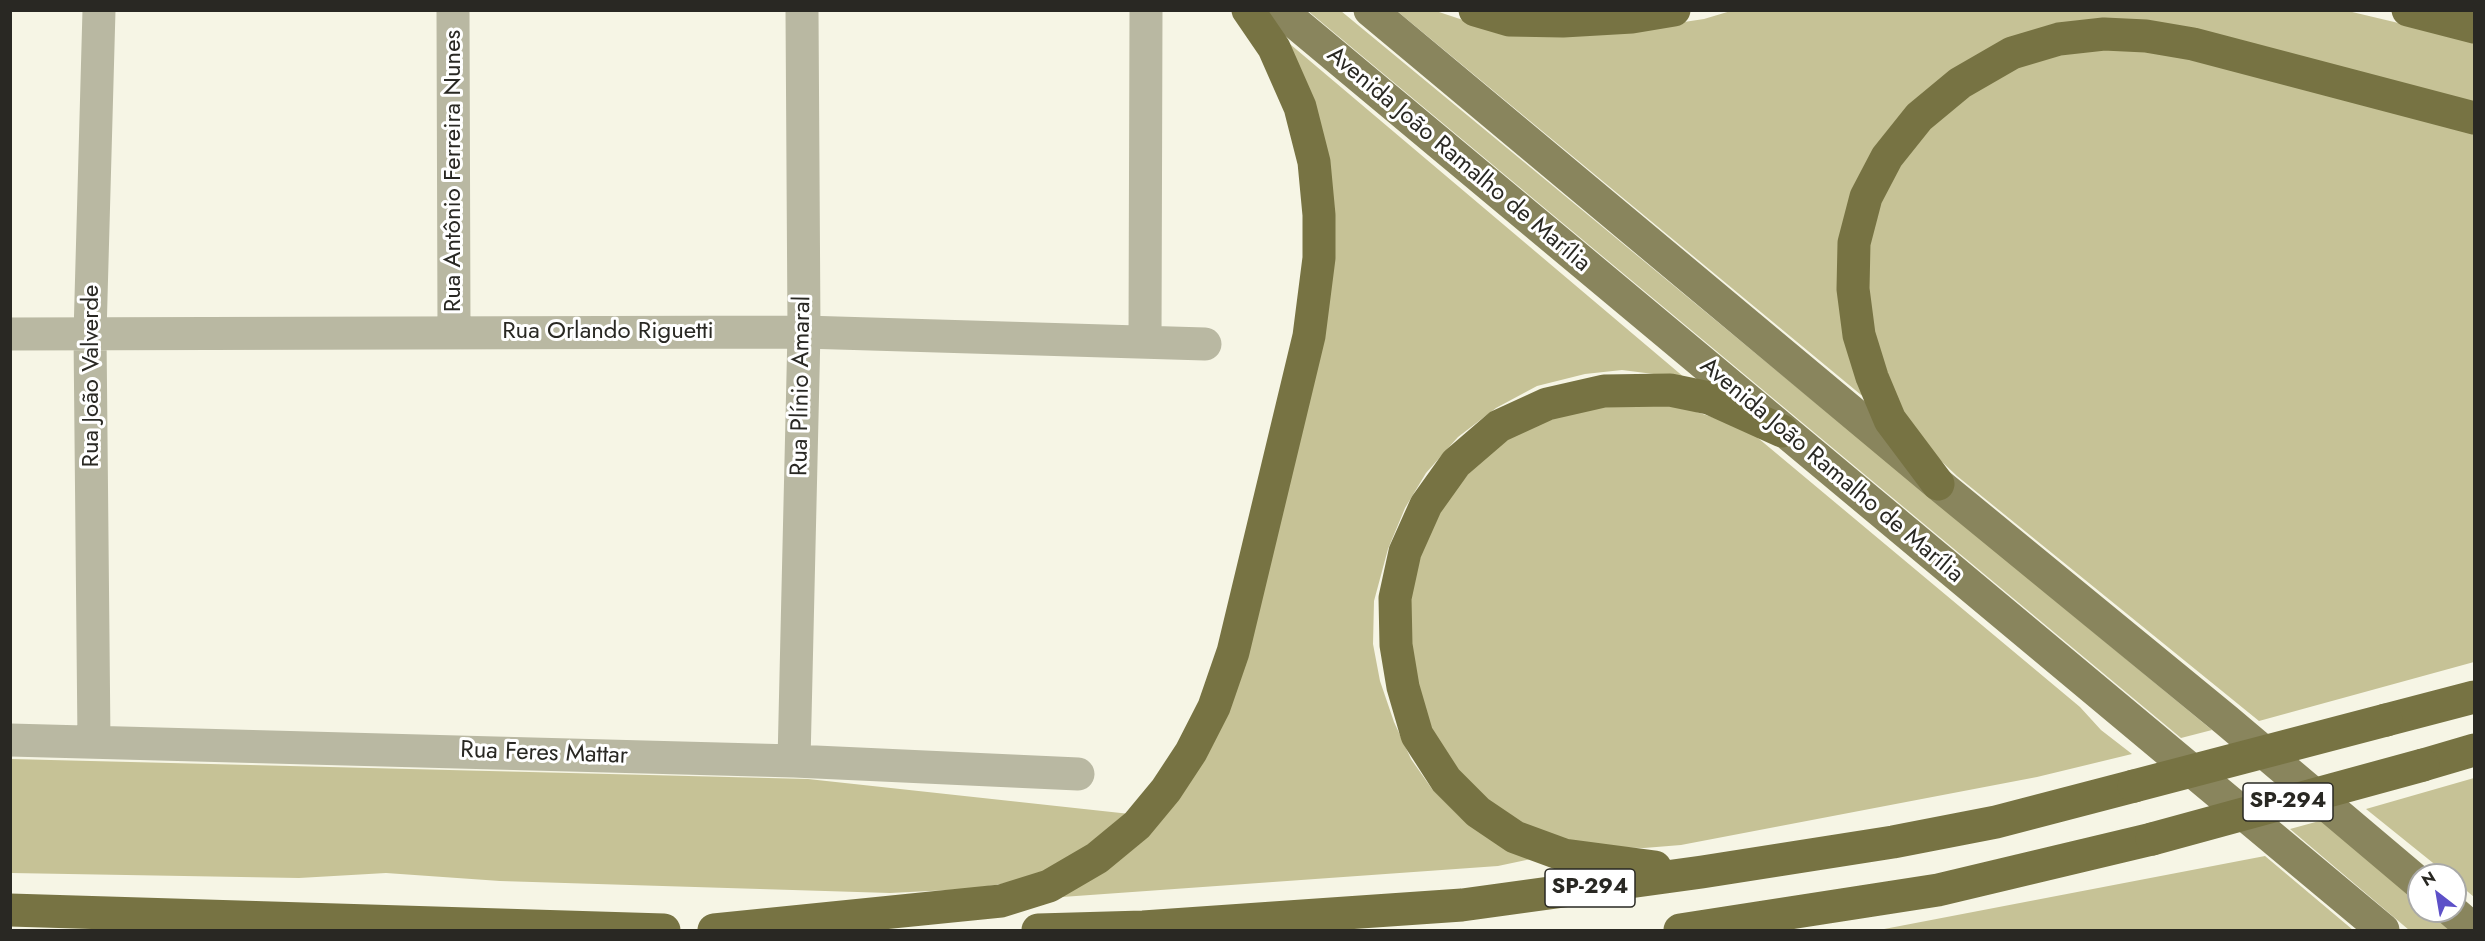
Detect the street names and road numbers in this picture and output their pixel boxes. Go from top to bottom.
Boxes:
street label: Rua Antônio Ferreira Nunes [440,30,468,312]
street label: Avenida João Ramalho de Marília [1320,41,1596,279]
street label: Rua João Valverde [78,285,106,467]
street label: Rua Plínio Amaral [786,296,818,476]
street label: Rua Orlando Riguetti [502,318,714,346]
street label: Avenida João Ramalho de Marília [1693,352,1969,590]
street label: Rua Feres Mattar [460,737,628,771]
road number: SP-294 [2243,783,2333,821]
road number: SP-294 [1545,869,1635,907]

